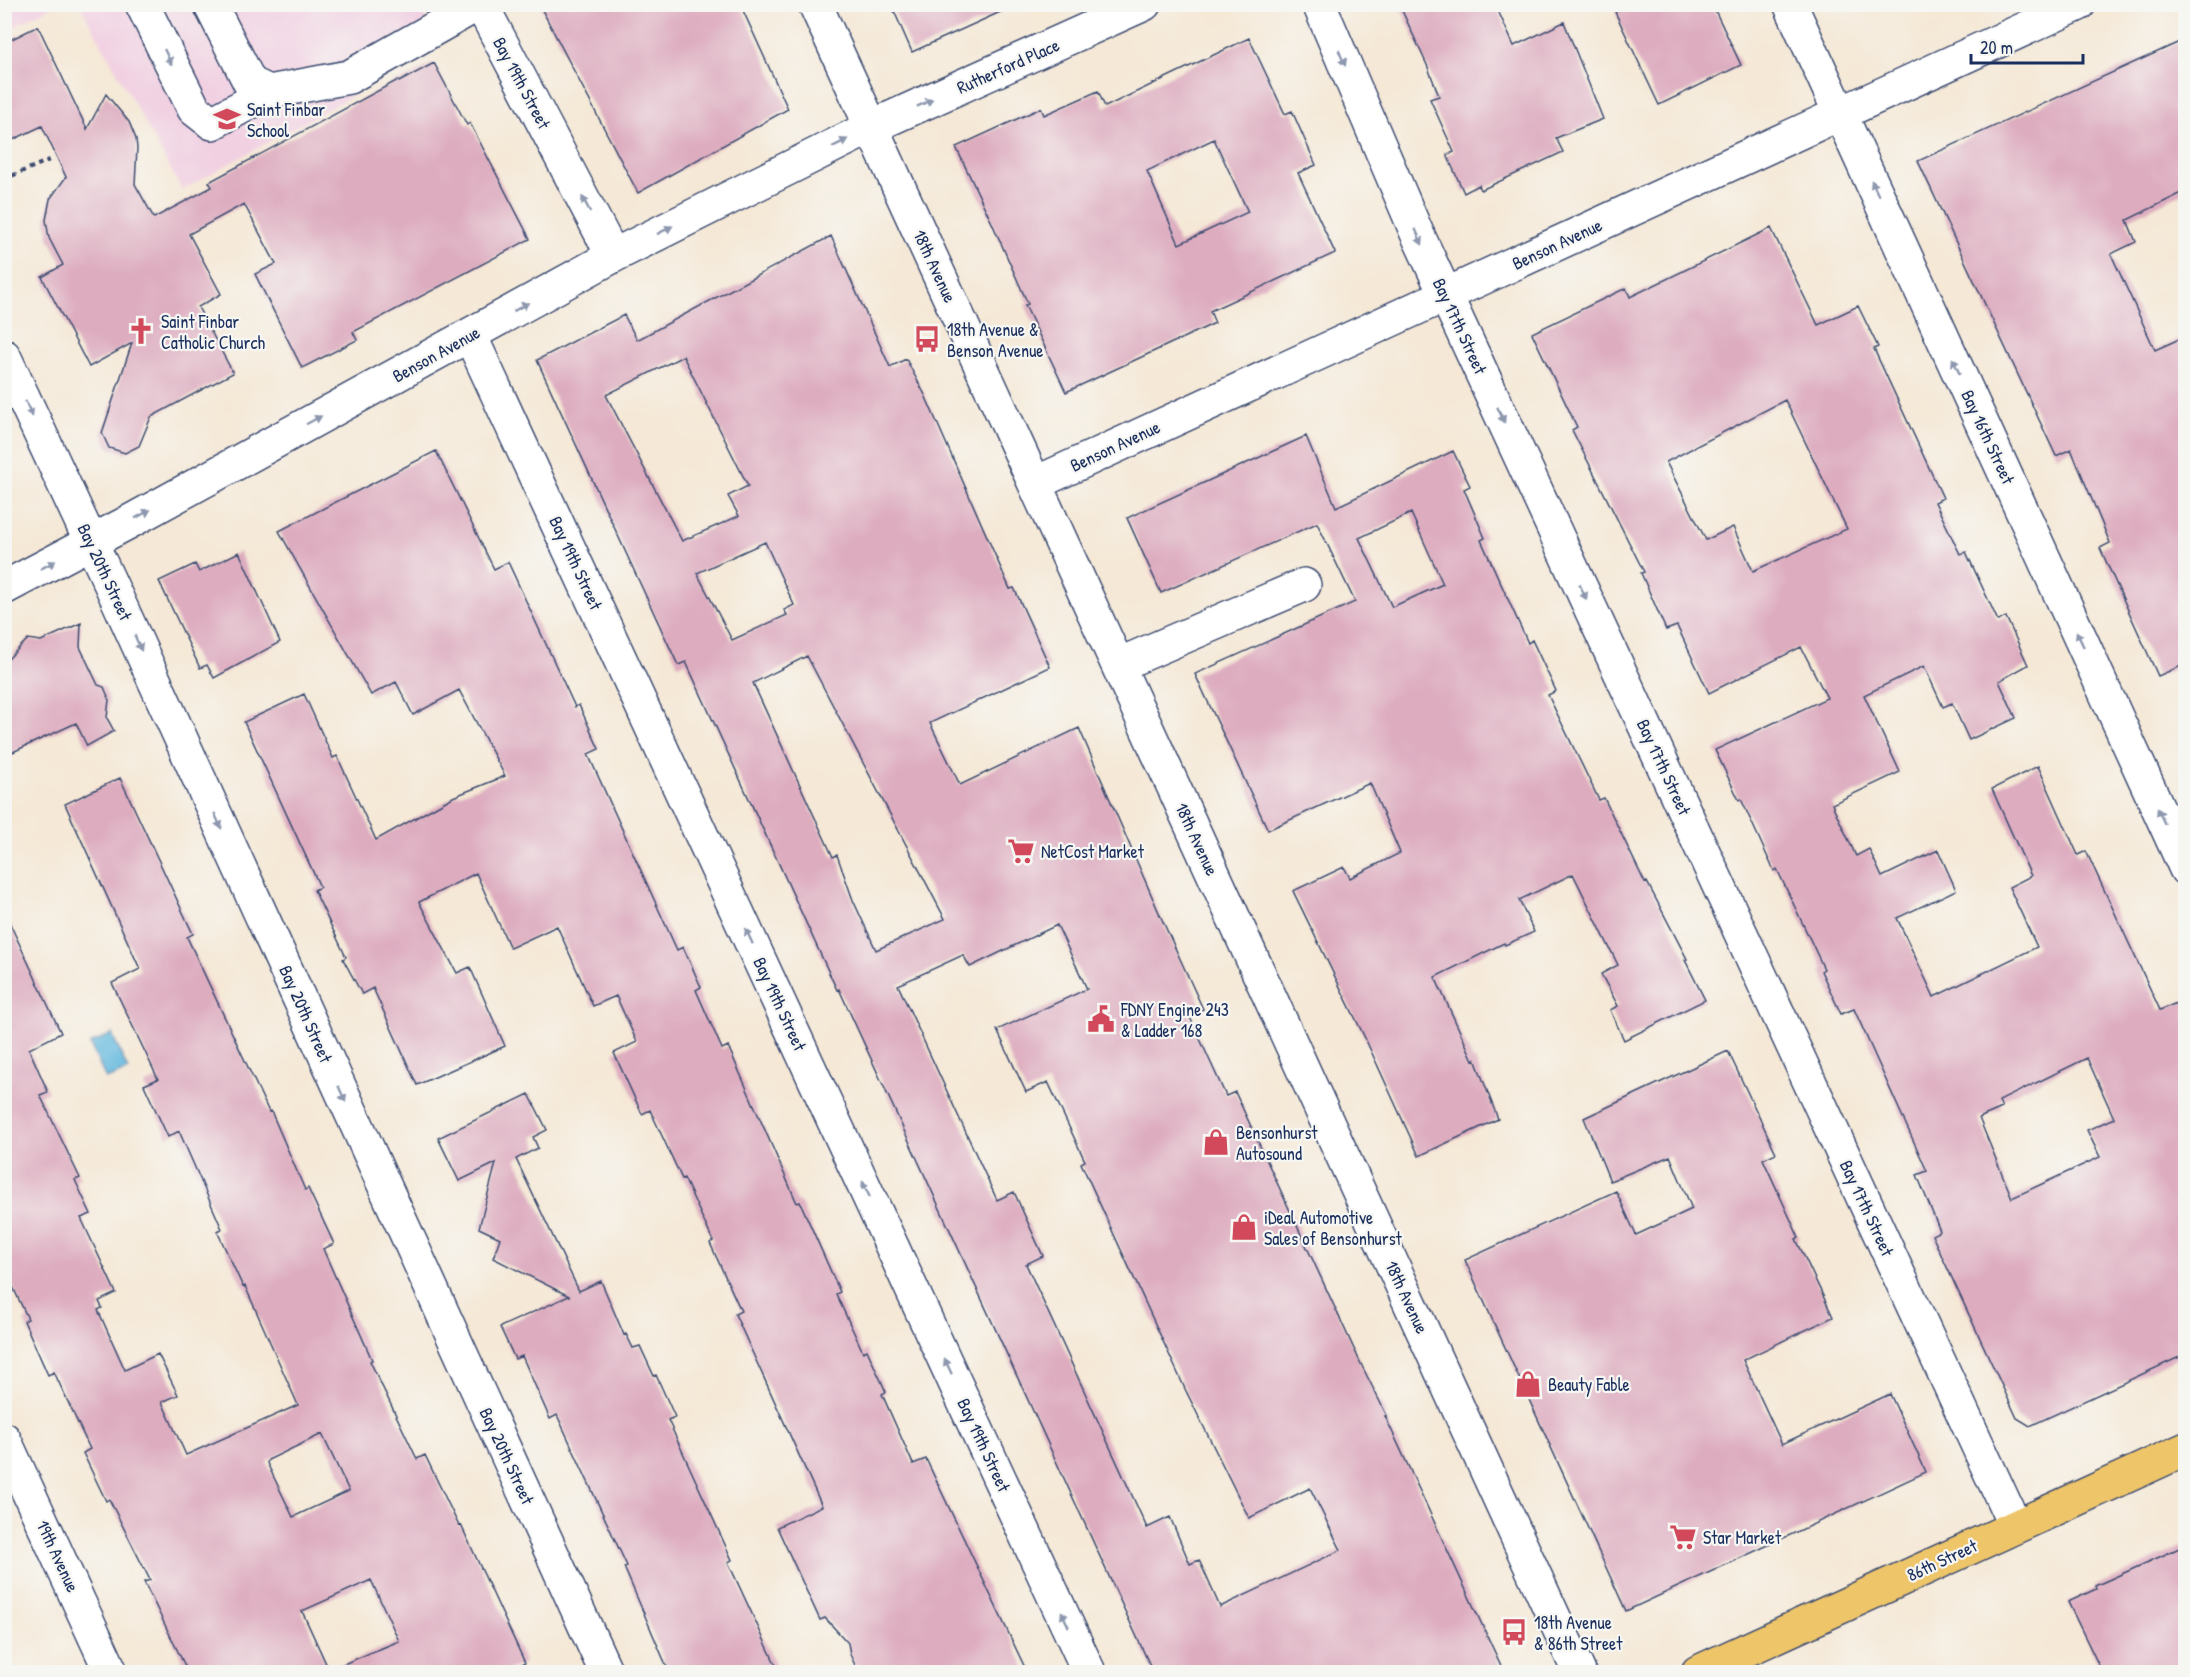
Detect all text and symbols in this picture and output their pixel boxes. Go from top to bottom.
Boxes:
scale bar [1971,27,2084,65]
street label: Rutherford Place [953,32,1063,100]
street label: Bay 19th Street [487,33,557,134]
text: 20 m [1980,35,2013,60]
one-way arrow [163,48,173,66]
one-way arrow [1337,50,1347,68]
place label: Saint Finbar School [247,97,325,143]
one-way arrow [916,98,934,108]
school or university icon: Saint Finbar School [212,104,242,134]
one-way arrow [831,138,848,147]
one-way arrow [1870,180,1879,197]
one-way arrow [581,196,591,213]
street label: Benson Avenue [1508,212,1606,276]
one-way arrow [657,225,674,235]
street label: 18th Avenue [907,225,963,307]
one-way arrow [1415,229,1424,246]
street label: Bay 17th Street [1427,274,1493,379]
one-way arrow [513,302,530,312]
place label: Saint Finbar Catholic Church [161,309,265,355]
church icon: Saint Finbar Catholic Church [126,316,156,346]
place label: 18th Avenue & Benson Avenue [947,317,1044,363]
street label: Benson Avenue [388,320,484,388]
bus stop icon: 18th Avenue & Benson Avenue [912,324,942,354]
one-way arrow [1951,357,1960,374]
street label: Bay 16th Street [1955,386,2021,489]
one-way arrow [25,400,34,417]
one-way arrow [1496,406,1505,423]
street label: Benson Avenue [1066,414,1164,478]
one-way arrow [305,415,322,425]
one-way arrow [134,509,151,519]
street label: Bay 19th Street [543,512,609,615]
street label: Bay 20th Street [72,519,139,625]
one-way arrow [40,560,57,570]
one-way arrow [1578,583,1587,600]
one-way arrow [2076,630,2085,647]
one-way arrow [133,634,143,652]
street label: Bay 17th Street [1631,715,1697,820]
street label: 18th Avenue [1169,798,1225,880]
one-way arrow [2156,807,2166,825]
one-way arrow [213,812,223,830]
supermarket icon: NetCost Market [1006,836,1036,866]
place label: NetCost Market [1041,839,1145,864]
one-way arrow [744,927,753,944]
street label: Bay 19th Street [747,953,813,1056]
street label: Bay 20th Street [273,961,339,1067]
place label: FDNY Engine 243 & Ladder 168 [1120,997,1229,1043]
public building icon: FDNY Engine 243 & Ladder 168 [1086,1004,1116,1034]
one-way arrow [337,1085,347,1103]
place label: Bensonhurst Autosound [1236,1120,1318,1166]
shop icon: Bensonhurst Autosound [1201,1127,1231,1157]
street label: Bay 17th Street [1834,1156,1900,1261]
one-way arrow [861,1181,870,1198]
place label: iDeal Automotive Sales of Bensonhurst [1264,1205,1403,1251]
shop icon: iDeal Automotive Sales of Bensonhurst [1229,1212,1259,1242]
street label: 18th Avenue [1379,1256,1435,1338]
one-way arrow [943,1358,952,1375]
shop icon: Beauty Fable [1513,1369,1543,1399]
place label: Beauty Fable [1548,1372,1630,1397]
street label: Bay 19th Street [951,1394,1017,1497]
street label: Bay 20th Street [474,1403,541,1509]
street label: 19th Avenue [30,1516,86,1596]
supermarket icon: Star Market [1668,1522,1698,1552]
place label: Star Market [1703,1525,1782,1550]
street label: 86th Street [1903,1533,1982,1587]
place label: 18th Avenue & 86th Street [1534,1610,1623,1656]
one-way arrow [1060,1611,1069,1628]
bus stop icon: 18th Avenue & 86th Street [1499,1617,1529,1647]

